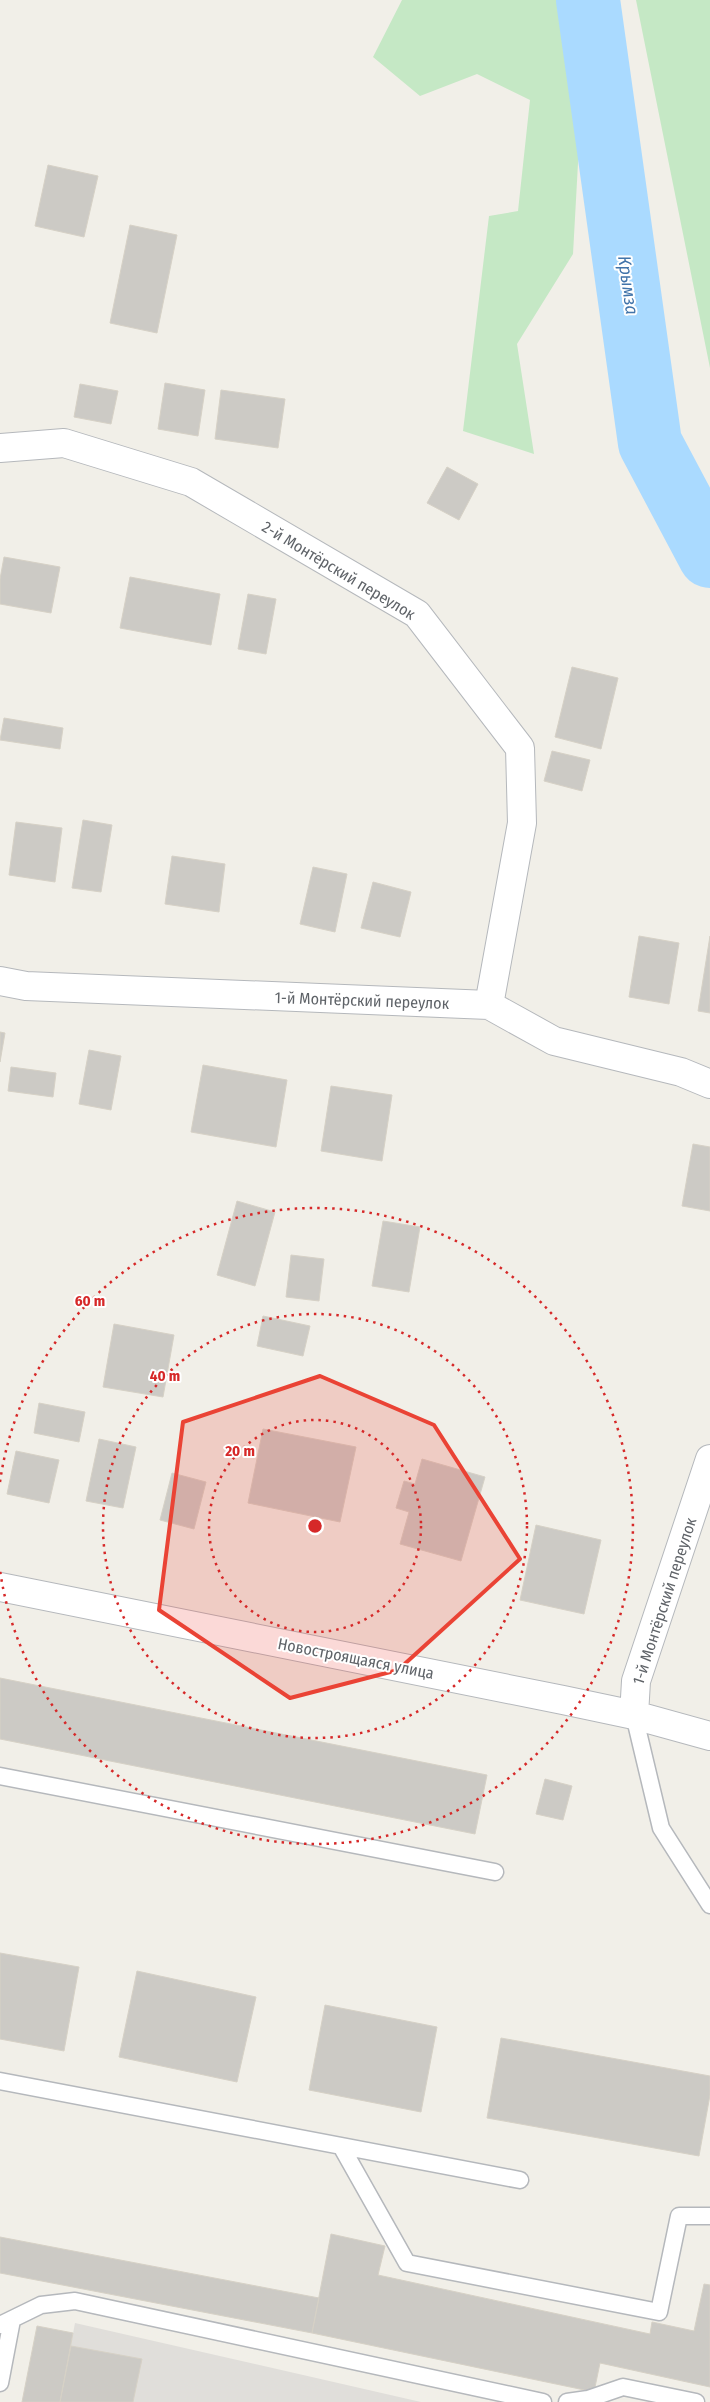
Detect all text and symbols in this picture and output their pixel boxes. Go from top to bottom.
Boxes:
water label: Крымза [613,254,643,316]
street label: 2-й Монтёрский переулок [259,517,419,624]
street label: 1-й Монтёрский переулок [274,988,450,1013]
text: 60 m [75,1292,105,1310]
text: 40 m [150,1367,180,1385]
text: 20 m [224,1442,255,1460]
street label: 1-й Монтёрский переулок [628,1515,701,1687]
centre of rings [306,1517,324,1535]
street label: Новостроящаяся улица [276,1634,436,1683]

